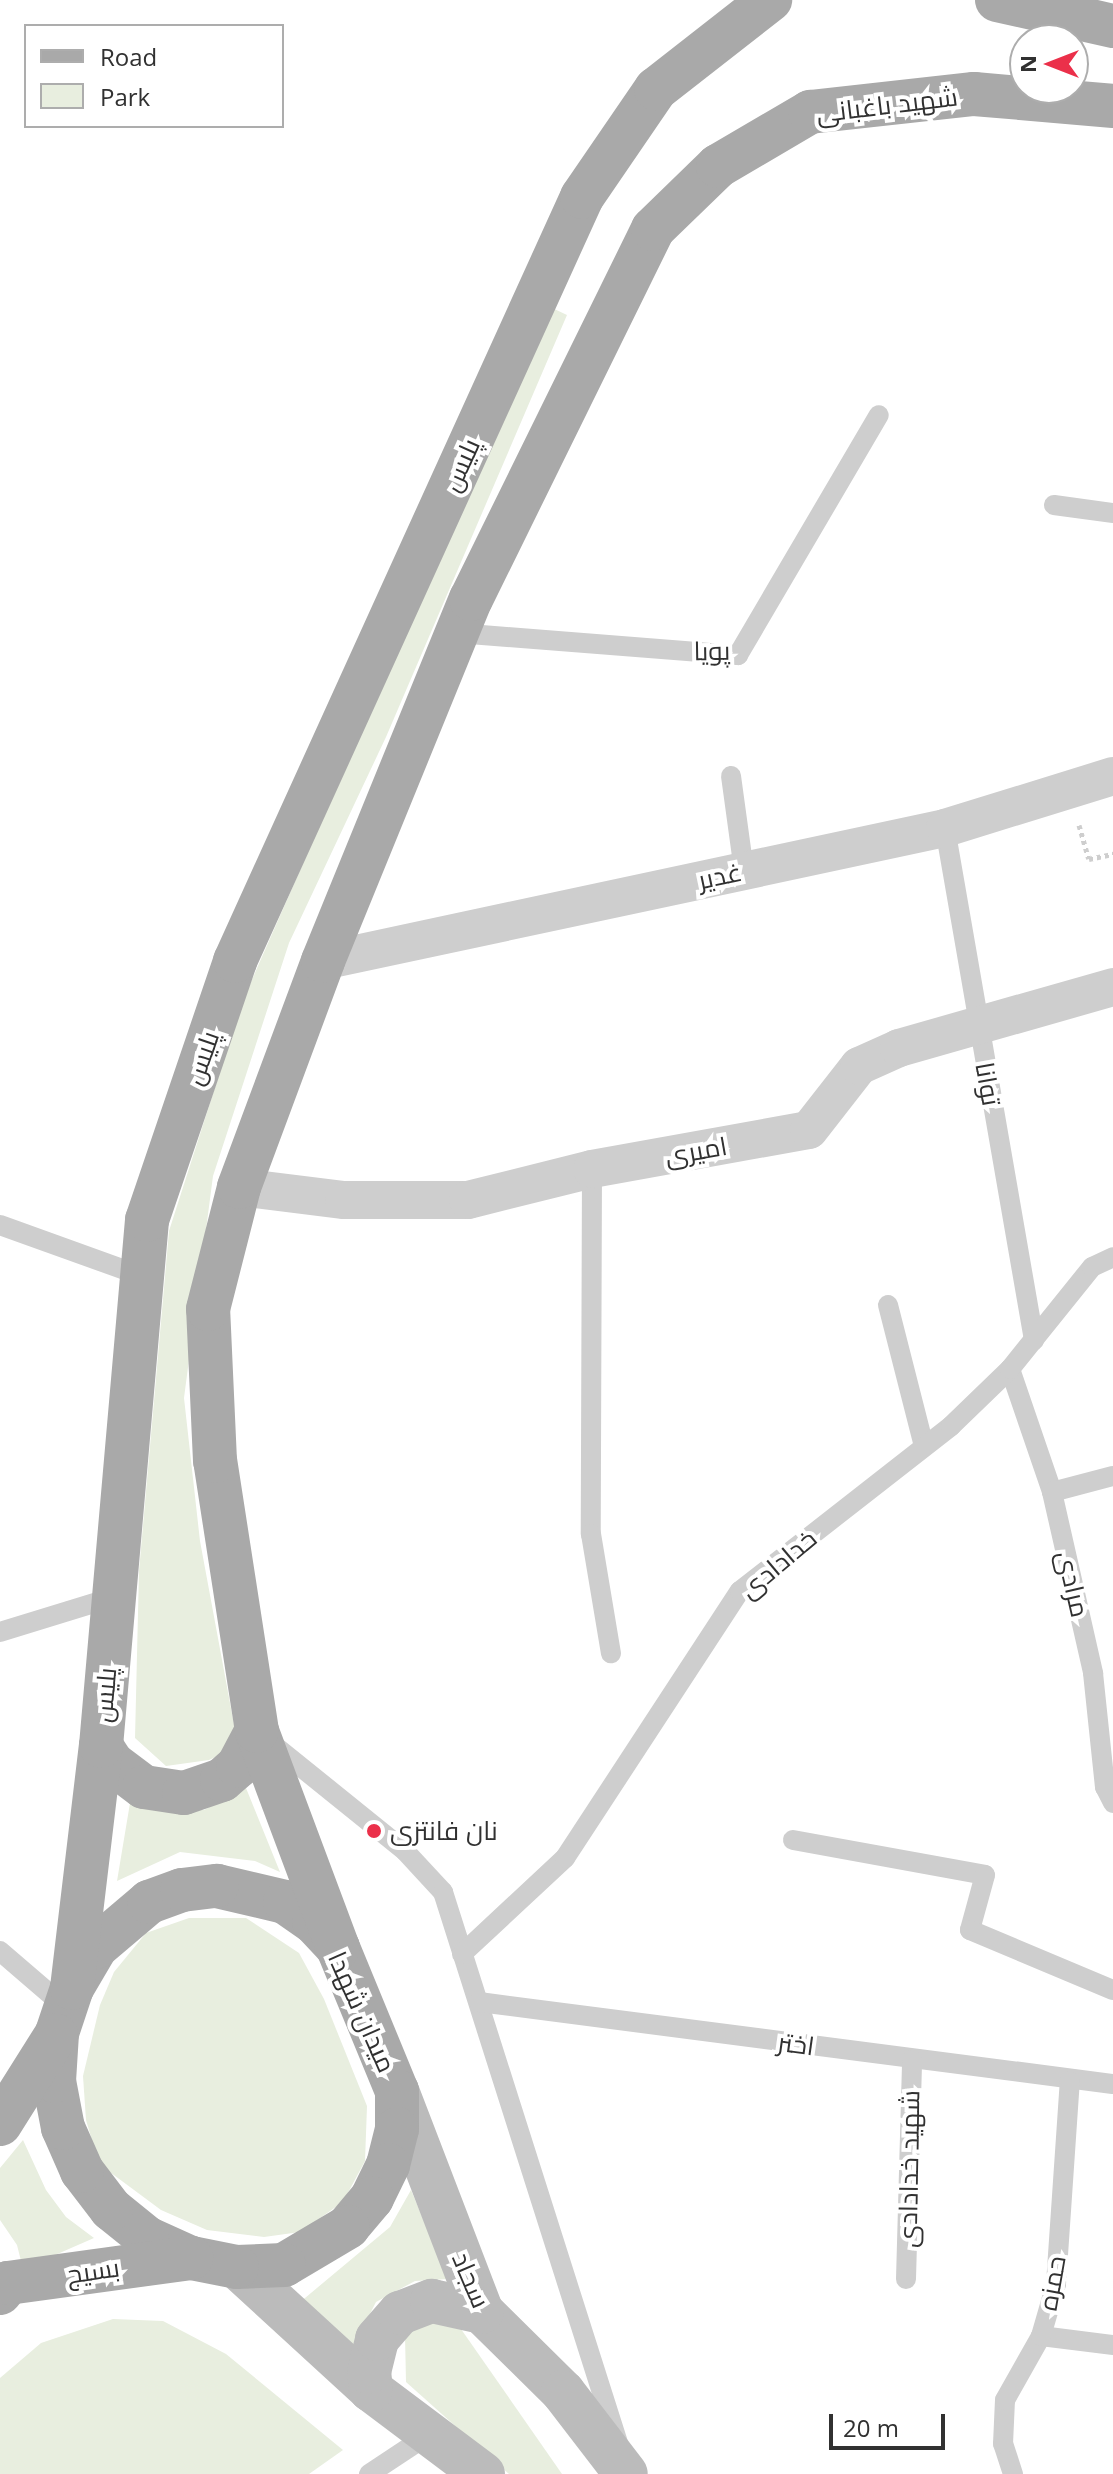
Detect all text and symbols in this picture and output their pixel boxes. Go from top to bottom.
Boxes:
legend [24,24,284,128]
north arrow [1009,24,1089,104]
text: Road [100,40,157,73]
text: N [1012,55,1042,73]
text: Park [100,80,150,113]
street label: شهید باغبانی [815,81,959,129]
street label: پلیس [436,434,486,496]
street label: پویا [693,635,731,667]
street label: غدیر [695,856,745,896]
street label: پلیس [178,1027,226,1089]
street label: توانا [969,1060,1007,1108]
street label: امیری [663,1130,729,1172]
street label: خدادادی [733,1523,823,1605]
street label: مرادی [1050,1548,1096,1620]
street label: پلیس [87,1666,123,1724]
place label: نان فانتزی [390,1815,498,1847]
marker: نان فانتزی [365,1822,383,1840]
street label: میدان شهدا [322,1947,402,2077]
street label: اختر [776,2026,816,2062]
street label: شهید خدادادی [892,2090,926,2248]
street label: سجاد [445,2247,497,2313]
street label: بسیج [64,2252,122,2290]
street label: حمزه [1032,2253,1072,2313]
scale bar [833,2398,949,2448]
text: 20 m [843,2411,899,2444]

